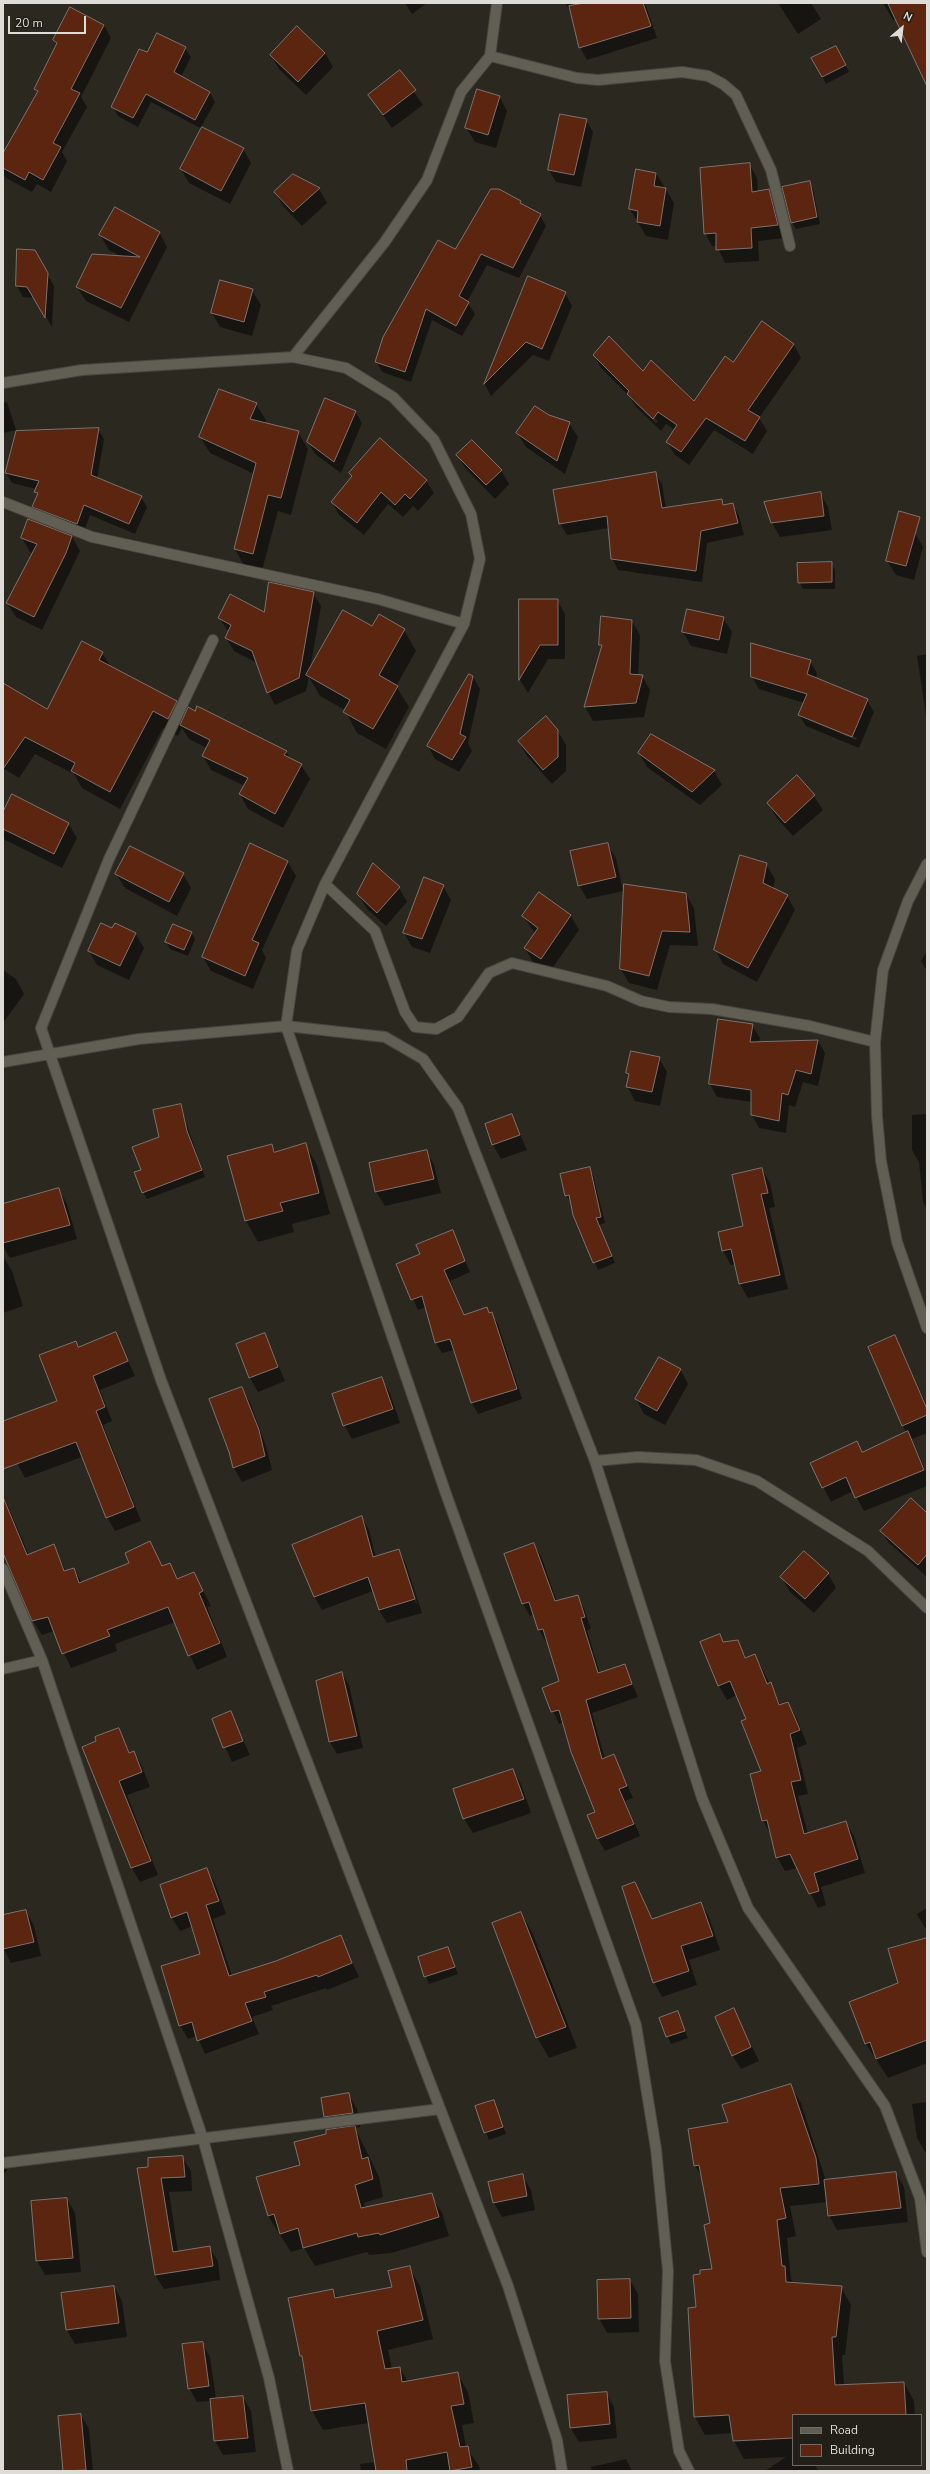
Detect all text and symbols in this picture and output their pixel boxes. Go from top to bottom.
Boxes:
scale bar [10,8,88,34]
north arrow [882,8,922,48]
text: N [901,8,915,26]
text: 20 m [15,15,43,31]
legend [792,2414,922,2466]
text: Road [830,2422,858,2438]
text: Building [830,2442,875,2458]

